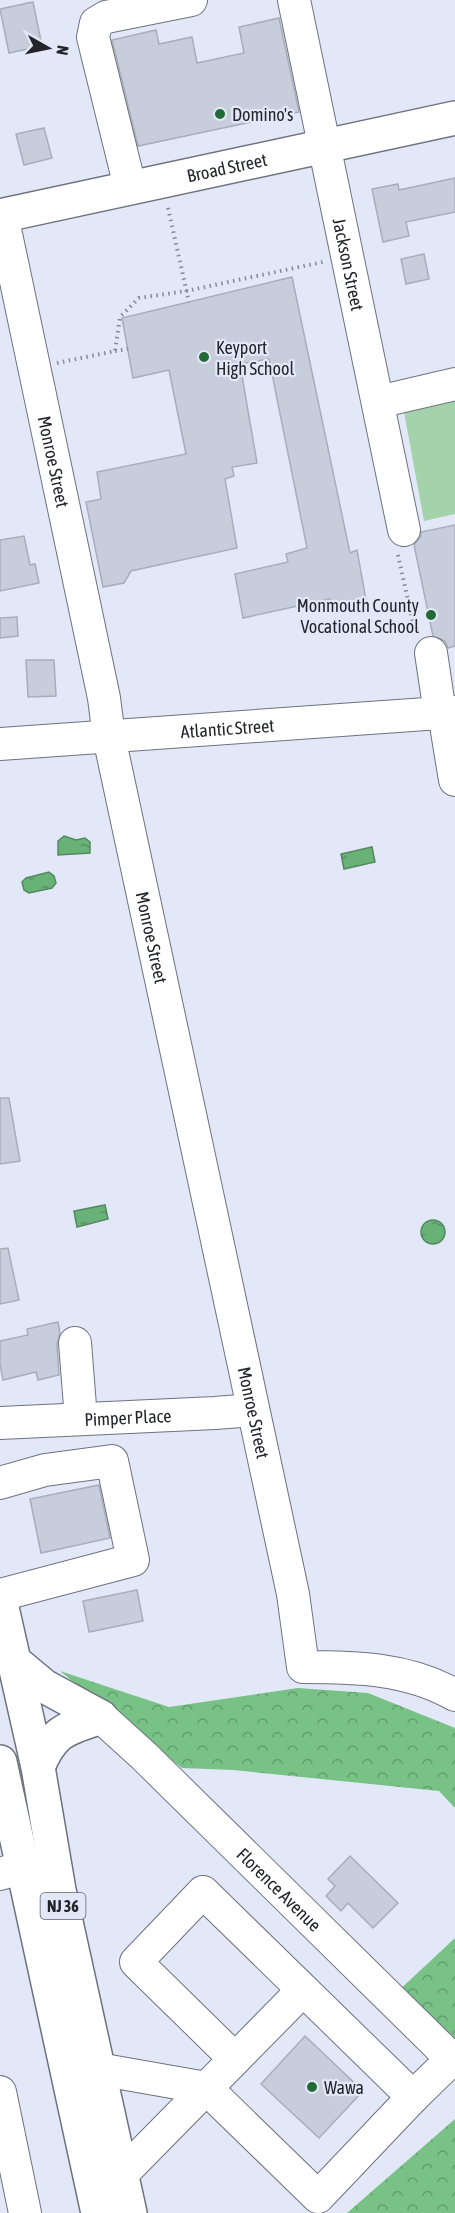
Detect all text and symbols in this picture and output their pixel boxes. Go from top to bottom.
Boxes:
north arrow [18,18,78,78]
text: N [53,44,72,56]
place label: Domino's [232,104,293,125]
marker: Domino's [213,107,227,121]
street label: Broad Street [185,148,269,186]
street label: Jackson Street [329,216,369,313]
place label: Keyport High School [216,337,294,379]
marker: Keyport High School [197,350,211,364]
street label: Monroe Street [34,414,74,509]
place label: Monmouth County Vocational School [297,595,419,637]
marker: Monmouth County Vocational School [424,608,438,622]
street label: Atlantic Street [180,714,275,742]
street label: Monroe Street [132,890,172,985]
street label: Monroe Street [234,1365,274,1460]
street label: Pimper Place [84,1405,172,1430]
street label: Florence Avenue [233,1843,326,1935]
road number: NJ 36 [40,1893,86,1919]
place label: Wawa [324,2077,364,2098]
marker: Wawa [305,2080,319,2094]

